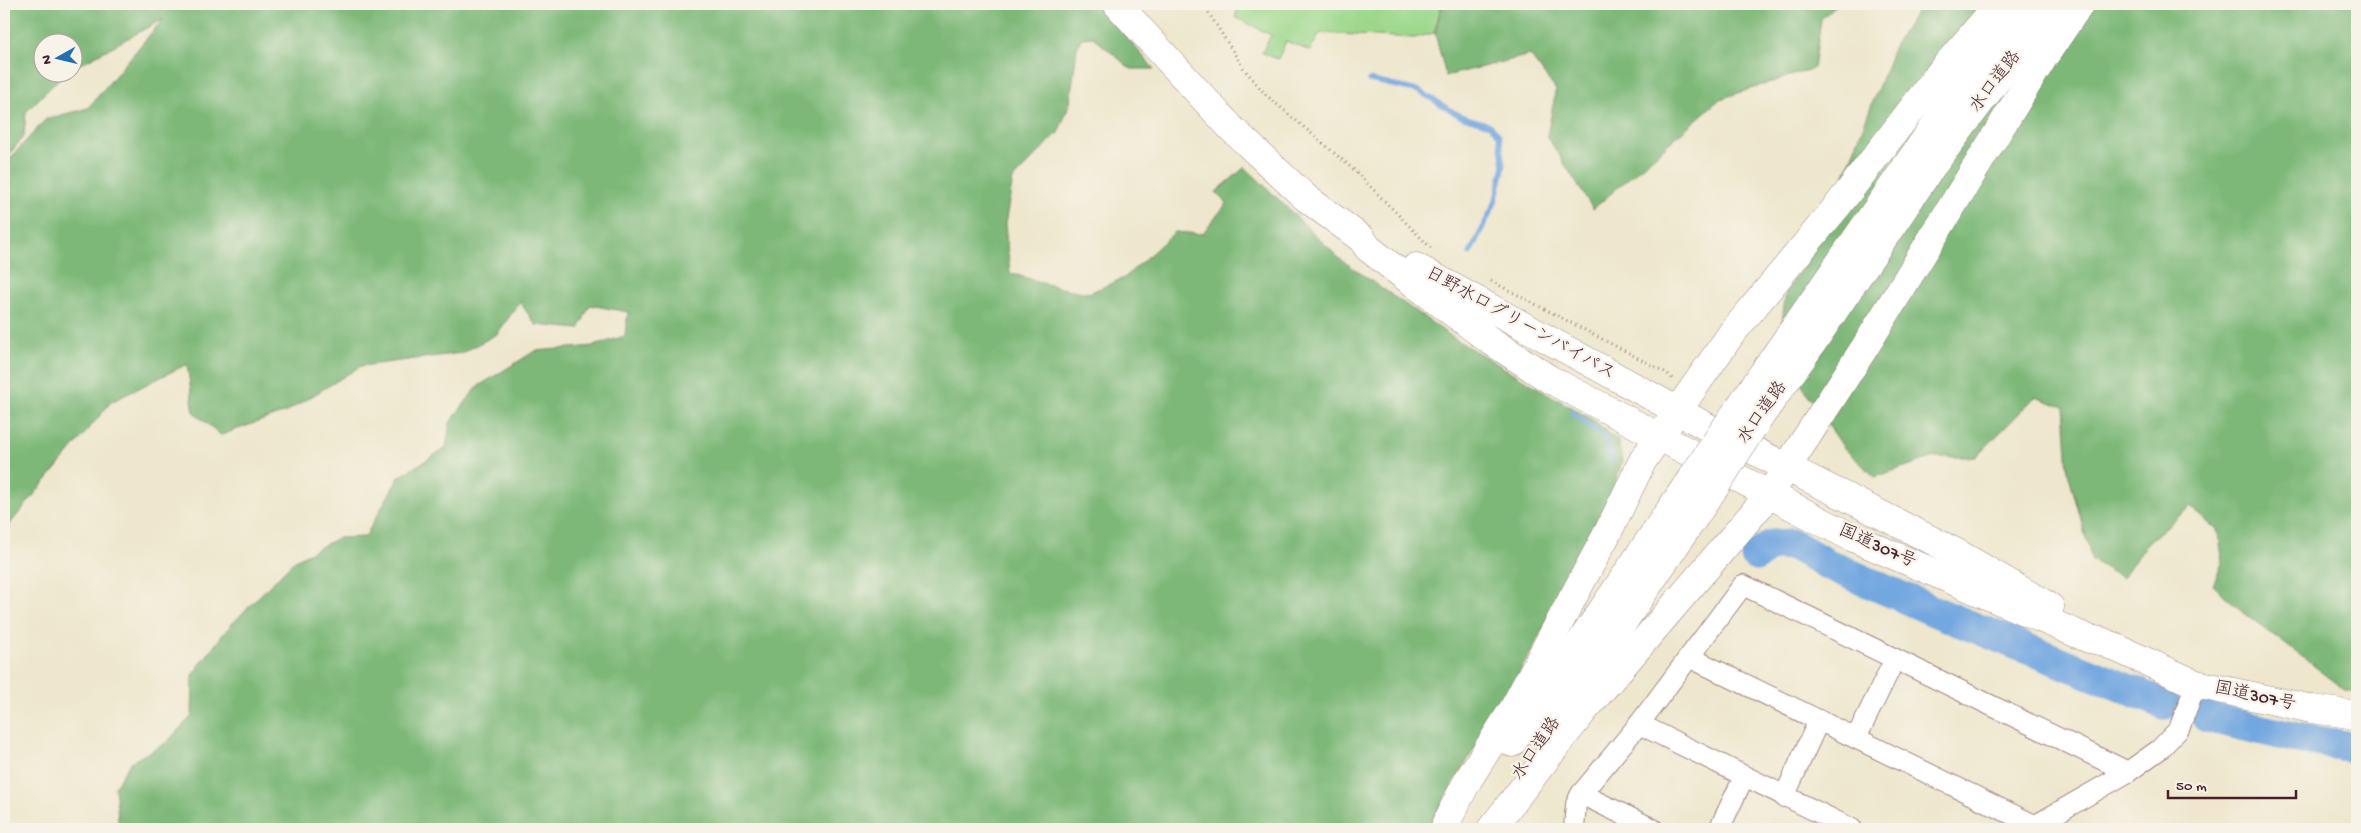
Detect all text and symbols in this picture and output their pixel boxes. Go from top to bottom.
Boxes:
north arrow [32,32,82,82]
street label: 水口道路 [1965,46,2026,117]
text: N [39,54,57,65]
street label: 日野水口グリーンバイパス [1421,262,1619,385]
street label: 水口道路 [1733,377,1792,449]
street label: 国道307号 [1835,520,1920,573]
street label: 国道307号 [2212,677,2298,716]
street label: 水口道路 [1507,713,1566,785]
scale bar [2168,768,2296,800]
text: 50 m [2176,778,2207,796]

